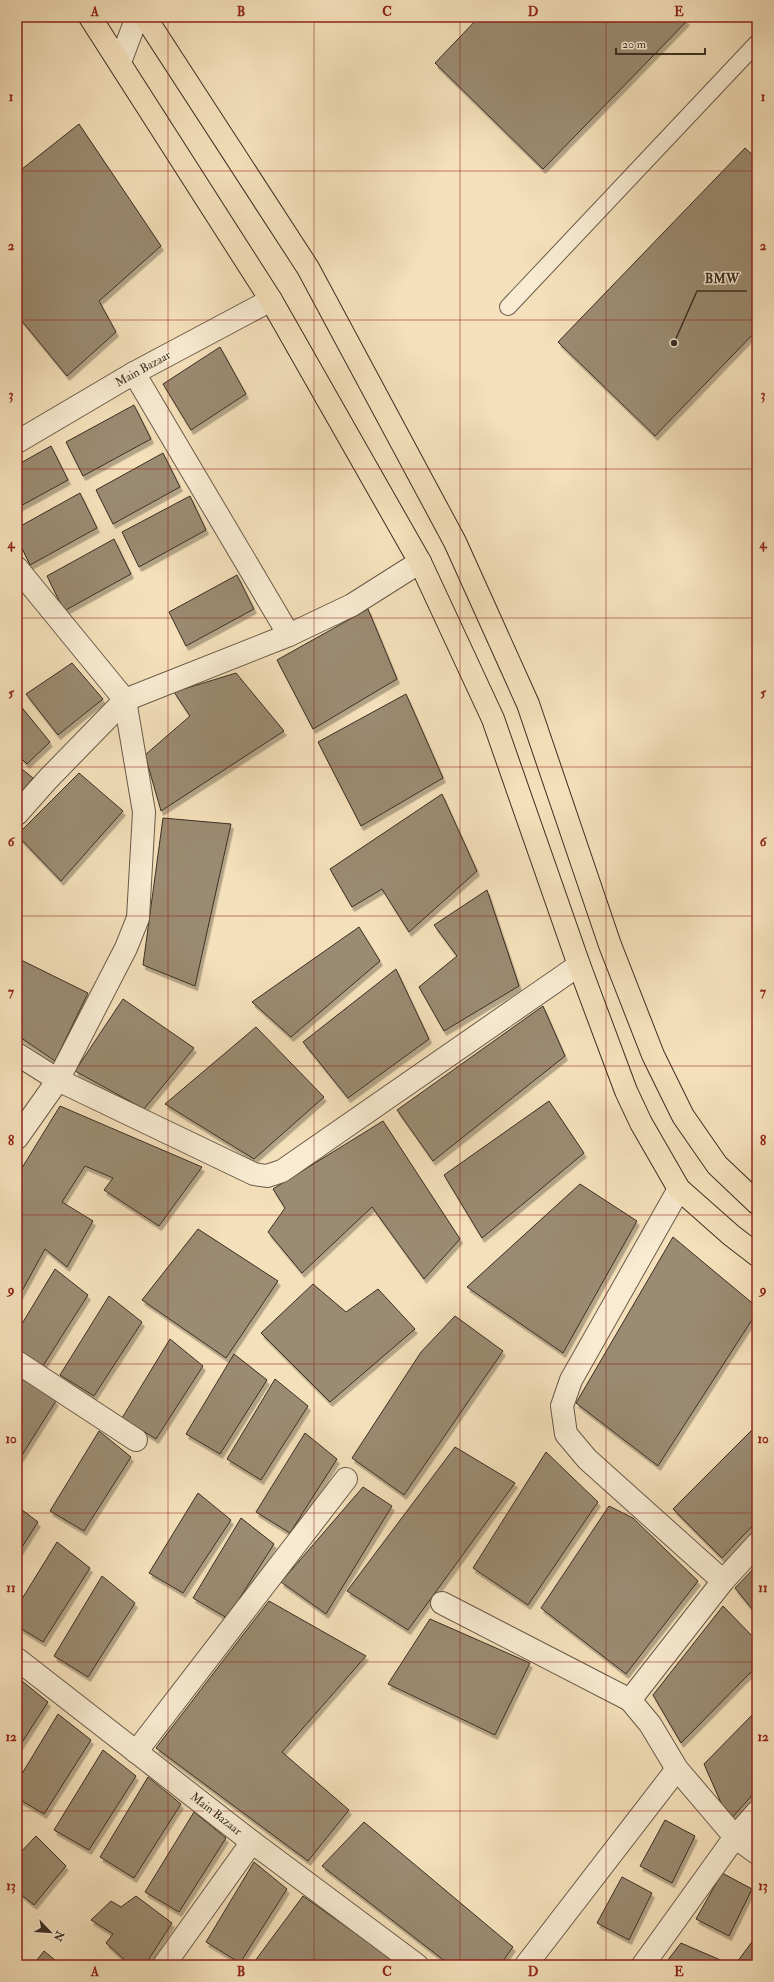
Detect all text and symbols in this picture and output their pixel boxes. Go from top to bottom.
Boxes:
text: A [90,4,100,20]
text: B [237,4,245,20]
text: C [382,4,392,20]
text: D [528,4,539,20]
text: E [674,4,684,20]
scale bar [616,30,705,56]
text: 20 m [622,37,647,52]
text: 1 [9,89,14,105]
text: 1 [761,89,766,105]
text: 2 [8,238,15,254]
text: 2 [760,238,767,254]
callout: BMW [697,266,747,291]
text: BMW [705,271,740,287]
street label: Main Bazaar [113,347,174,390]
text: 3 [9,387,14,403]
text: 3 [761,387,766,403]
text: 4 [6,536,15,552]
text: 4 [758,536,767,552]
text: 5 [8,685,14,701]
text: 5 [760,685,766,701]
text: 6 [8,834,16,850]
text: 6 [760,834,768,850]
text: 7 [8,984,15,1000]
text: 7 [760,984,767,1000]
text: 8 [8,1133,14,1149]
text: 8 [760,1133,766,1149]
text: 9 [6,1282,15,1298]
text: 9 [758,1282,767,1298]
text: 10 [5,1431,17,1447]
text: 10 [757,1431,769,1447]
text: 11 [6,1580,16,1596]
text: 11 [758,1580,768,1596]
text: 12 [5,1729,17,1745]
text: 12 [757,1729,769,1745]
street label: Main Bazaar [187,1789,245,1839]
text: 13 [6,1878,16,1894]
text: 13 [758,1878,768,1894]
north arrow [30,1912,70,1952]
text: N [50,1928,67,1944]
text: A [90,1964,100,1980]
text: B [237,1964,245,1980]
text: C [382,1964,392,1980]
text: D [528,1964,539,1980]
text: E [674,1964,684,1980]

